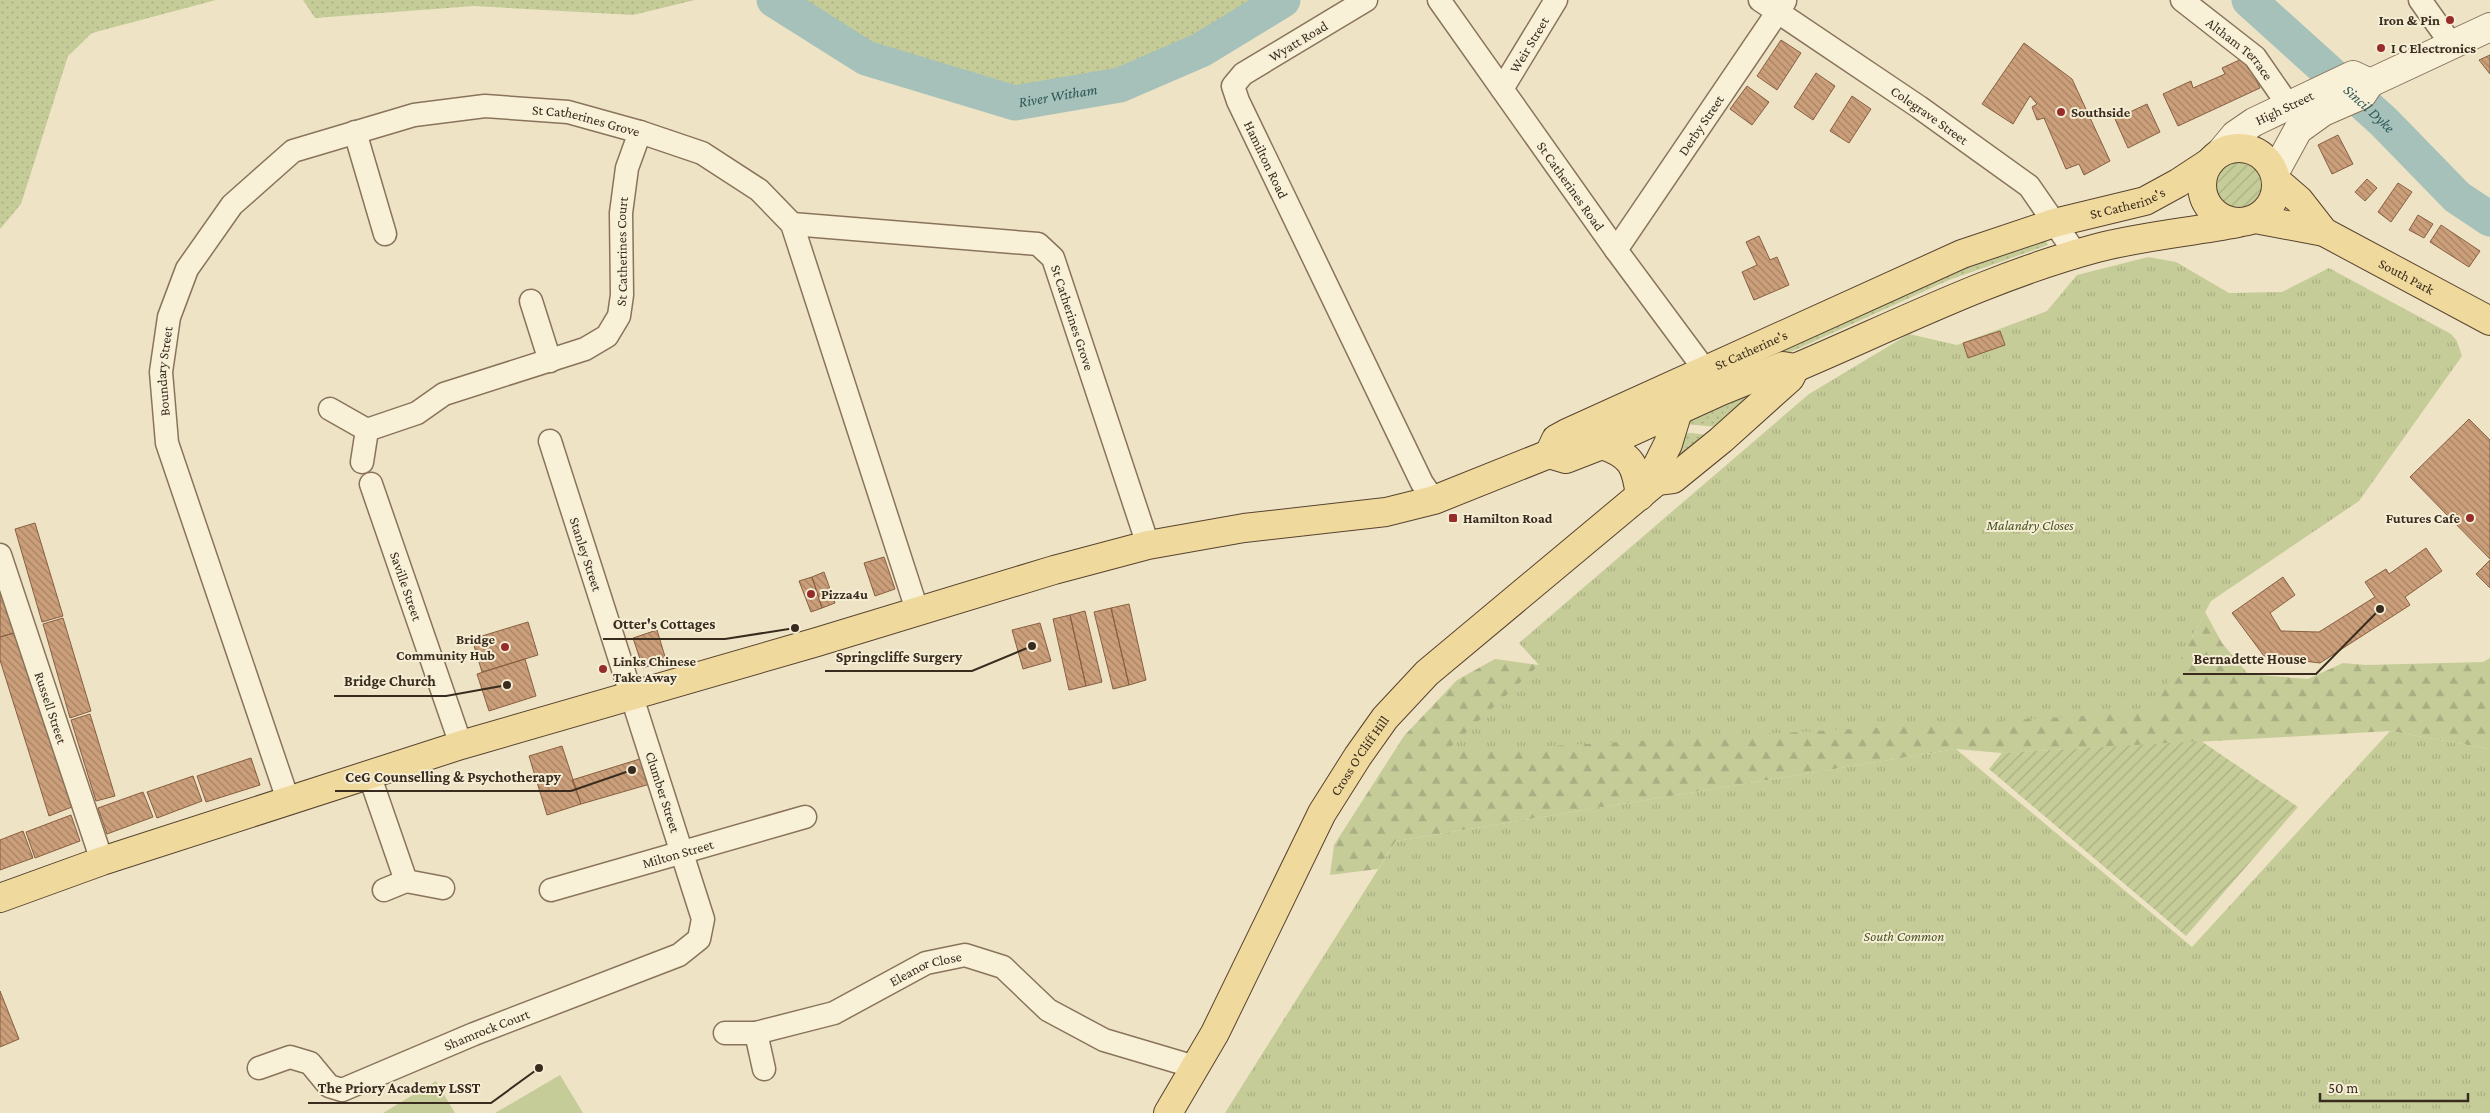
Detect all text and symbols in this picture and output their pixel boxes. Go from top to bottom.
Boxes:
place label: Iron & Pin [2379,12,2440,28]
street label: Weir Street [1506,13,1552,75]
street label: Altham Terrace [2203,14,2276,83]
marker: Iron & Pin [2444,14,2456,26]
street label: Wyatt Road [1266,17,1331,65]
place label: I C Electronics [2391,40,2476,56]
marker: I C Electronics [2375,42,2387,54]
water label: River Witham [1017,81,1099,110]
street label: Colegrave Street [1888,82,1972,148]
water label: Sincil Dyke [2340,82,2398,136]
street label: High Street [2253,87,2316,128]
street label: Derby Street [1675,92,1727,158]
street label: St Catherines Grove [532,101,642,140]
place label: Southside [2071,104,2131,120]
marker: Southside [2055,106,2067,118]
street label: Hamilton Road [1241,118,1292,202]
street label: St Catherines Road [1534,138,1608,234]
street label: St Catherine's [2088,184,2168,222]
street label: St Catherines Court [612,195,631,307]
street label: South Park [2376,255,2437,298]
street label: St Catherines Grove [1048,263,1098,372]
street label: Boundary Street [153,325,176,417]
street label: St Catherine's [1712,326,1790,373]
place label: Hamilton Road [1463,510,1553,526]
place label: Futures Cafe [2386,510,2460,526]
marker: Hamilton Road [1447,512,1459,524]
marker: Futures Cafe [2464,512,2476,524]
street label: Stanley Street [567,515,606,593]
park label: Malandry Closes [1985,517,2074,533]
street label: Saville Street [387,549,426,623]
place label: Pizza4u [821,586,868,602]
marker: Pizza4u [805,588,817,600]
callout: Otter's Cottages [603,609,725,639]
text: Otter's Cottages [613,616,715,632]
place label: Bridge Community Hub [396,631,495,663]
marker: Bridge Community Hub [499,641,511,653]
callout: Springcliffe Surgery [825,641,972,671]
callout: Bernadette House [2183,644,2316,674]
text: Springcliffe Surgery [836,649,963,665]
text: Bernadette House [2193,651,2307,667]
place label: Links Chinese Take Away [613,653,696,685]
marker: Links Chinese Take Away [597,663,609,675]
callout: Bridge Church [334,666,446,696]
street label: Russell Street [31,670,70,746]
text: Bridge Church [344,673,436,689]
street label: Cross O'Cliff Hill [1327,712,1392,799]
street label: Clumber Street [642,749,684,835]
callout: CeG Counselling & Psychotherapy [335,761,571,791]
text: CeG Counselling & Psychotherapy [345,769,562,785]
street label: Milton Street [640,836,716,871]
park label: South Common [1864,928,1944,944]
street label: Eleanor Close [887,948,963,989]
street label: Shamrock Court [441,1005,532,1054]
scale bar [2320,1070,2468,1102]
callout: The Priory Academy LSST [308,1073,491,1103]
text: The Priory Academy LSST [318,1080,480,1096]
text: 50 m [2328,1080,2358,1096]

